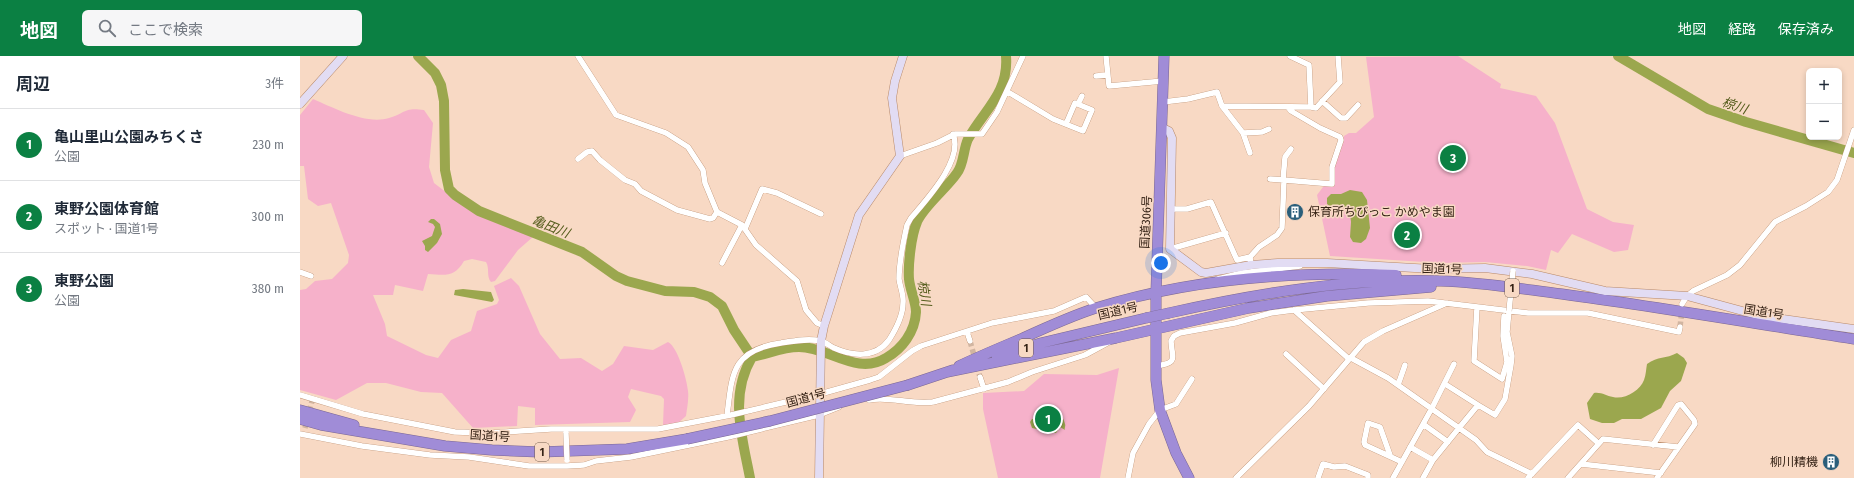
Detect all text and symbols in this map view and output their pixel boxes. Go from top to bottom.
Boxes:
search box [82,10,362,46]
icon: search [96,17,118,39]
text: 地図 [20,19,58,42]
text: ここで検索 [128,21,203,39]
text: 地図 [1678,21,1706,38]
text: 経路 [1728,21,1756,38]
text: 保存済み [1778,21,1834,38]
map controls [1806,68,1842,140]
button: + [1806,68,1842,104]
text: 周辺 [16,74,50,95]
text: 3件 [265,76,284,91]
water label: 椋川 [1720,94,1751,117]
button: − [1806,104,1842,140]
text: 亀山里山公園みちくさ [54,128,204,146]
text: 1 [26,137,32,152]
text: 230 m [253,137,284,152]
pin: 3 [1440,143,1466,173]
text: 公園 [54,149,80,164]
street label: 国道306号 [1138,195,1154,249]
text: 東野公園体育館 [54,200,159,218]
building icon: 保育所ちびっこ かめやま園 [1285,202,1305,222]
place label: 保育所ちびっこ かめやま園 [1308,205,1455,219]
text: 2 [26,209,32,224]
text: 300 m [252,209,284,224]
water label: 亀田川 [530,212,574,241]
pin: 2 [1394,220,1420,250]
text: スポット · 国道1号 [54,221,159,236]
your location [1151,253,1171,273]
street label: 国道1号 [1421,261,1463,277]
text: 東野公園 [54,272,114,290]
water label: 椋川 [915,279,934,309]
road number: 1 [1505,279,1519,297]
text: 3 [26,281,32,296]
text: 380 m [252,281,284,296]
text: 公園 [54,293,80,308]
street label: 国道1号 [1097,300,1139,322]
street label: 国道1号 [1743,302,1785,322]
road number: 1 [1019,339,1033,357]
street label: 国道1号 [785,386,827,410]
pin: 1 [1035,404,1061,434]
street label: 国道1号 [469,428,511,444]
road number: 1 [535,443,549,461]
building icon: 柳川精機 [1821,452,1841,472]
place label: 柳川精機 [1770,455,1818,469]

